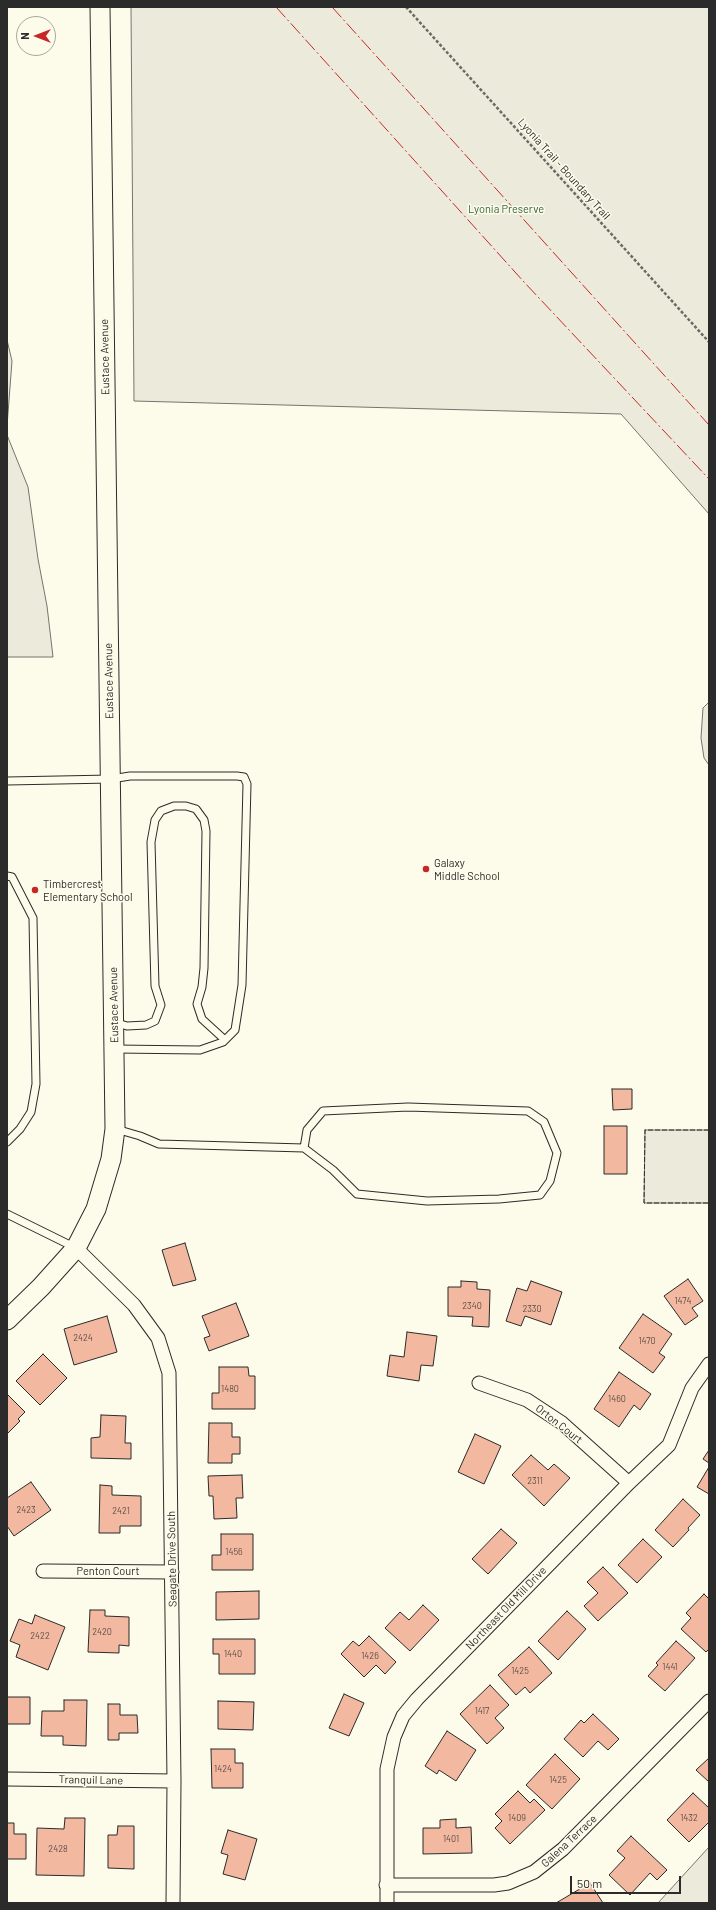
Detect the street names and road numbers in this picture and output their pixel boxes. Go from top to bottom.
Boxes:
street label: Lyonia Trail - Boundary Trail [515,116,613,222]
street label: Eustace Avenue [98,319,112,395]
street label: Eustace Avenue [102,643,116,719]
street label: Eustace Avenue [107,967,121,1043]
street label: Orton Court [533,1402,585,1446]
street label: Seagate Drive South [165,1511,179,1607]
street label: Penton Court [77,1564,139,1578]
street label: Northeast Old Mill Drive [463,1564,549,1652]
street label: Tranquil Lane [59,1773,123,1787]
street label: Galena Terrace [539,1812,599,1870]

